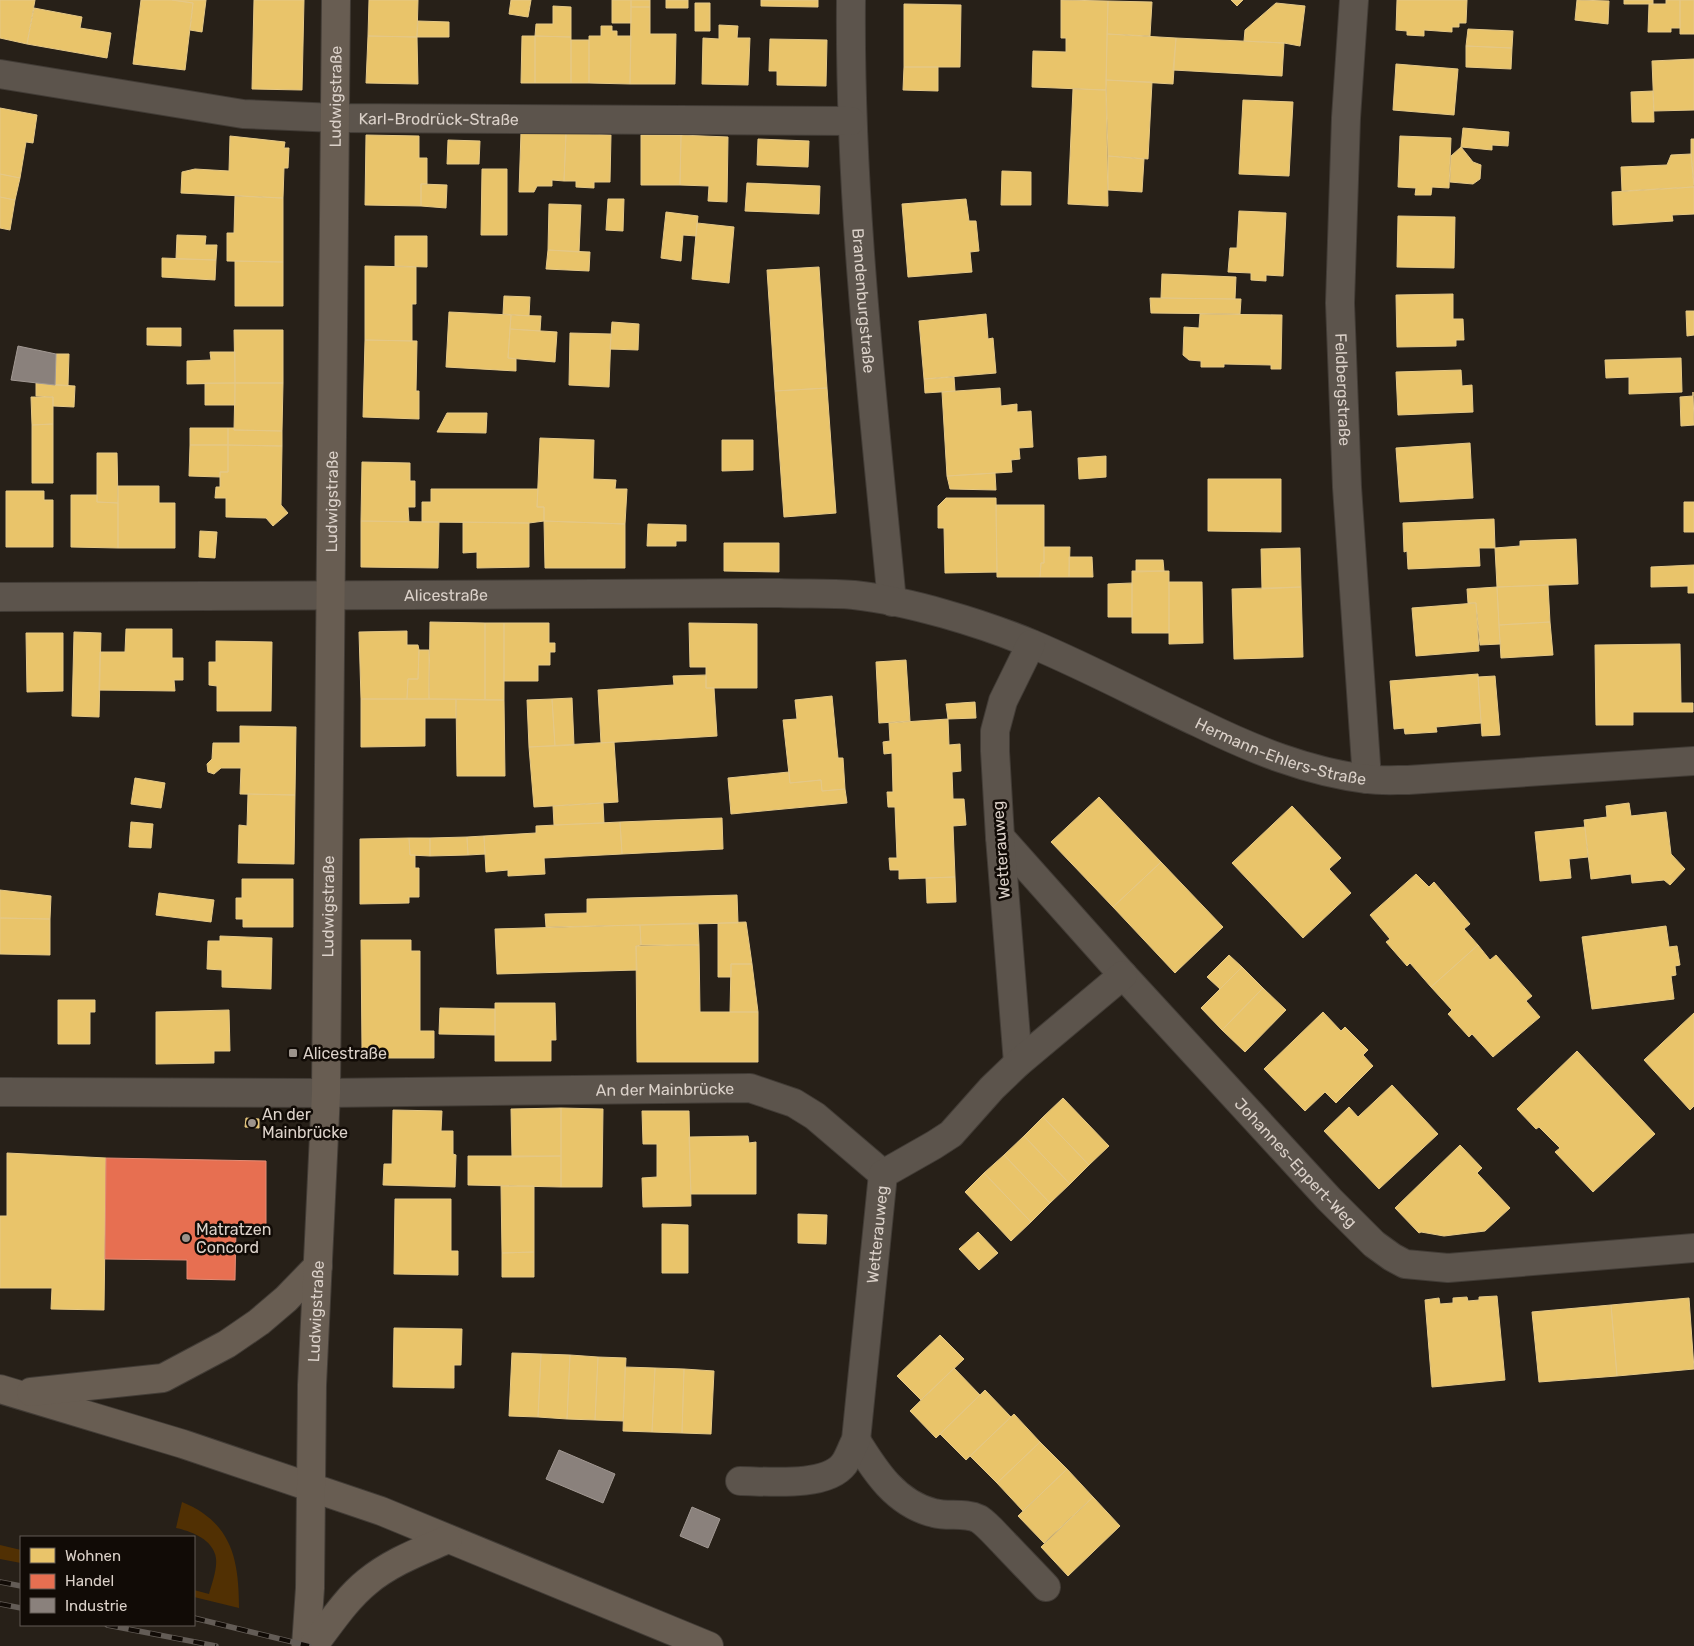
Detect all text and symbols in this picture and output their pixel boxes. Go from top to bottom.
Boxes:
street label: Ludwigstraße [325,45,345,148]
street label: Karl-Brodrück-Straße [358,109,519,129]
street label: Brandenburgstraße [849,227,879,374]
street label: Feldbergstraße [1332,333,1355,447]
street label: Ludwigstraße [321,450,341,553]
street label: Alicestraße [404,585,488,604]
street label: Hermann-Ehlers-Straße [1192,713,1367,788]
street label: Wetterauweg [988,800,1014,900]
street label: Ludwigstraße [318,855,338,957]
place label: Alicestraße [303,1044,387,1063]
marker: Alicestraße [287,1047,299,1059]
street label: An der Mainbrücke [596,1079,734,1099]
street label: Johannes-Eppert-Weg [1231,1094,1361,1231]
place label: An der Mainbrücke [262,1105,348,1142]
marker: An der Mainbrücke [246,1117,258,1129]
street label: Wetterauweg [862,1184,891,1284]
place label: Matratzen Concord [196,1220,271,1257]
marker: Matratzen Concord [180,1232,192,1244]
street label: Ludwigstraße [304,1260,327,1363]
legend [20,1536,195,1626]
text: Wohnen [65,1547,121,1565]
text: Handel [65,1572,114,1590]
text: Industrie [65,1597,127,1615]

